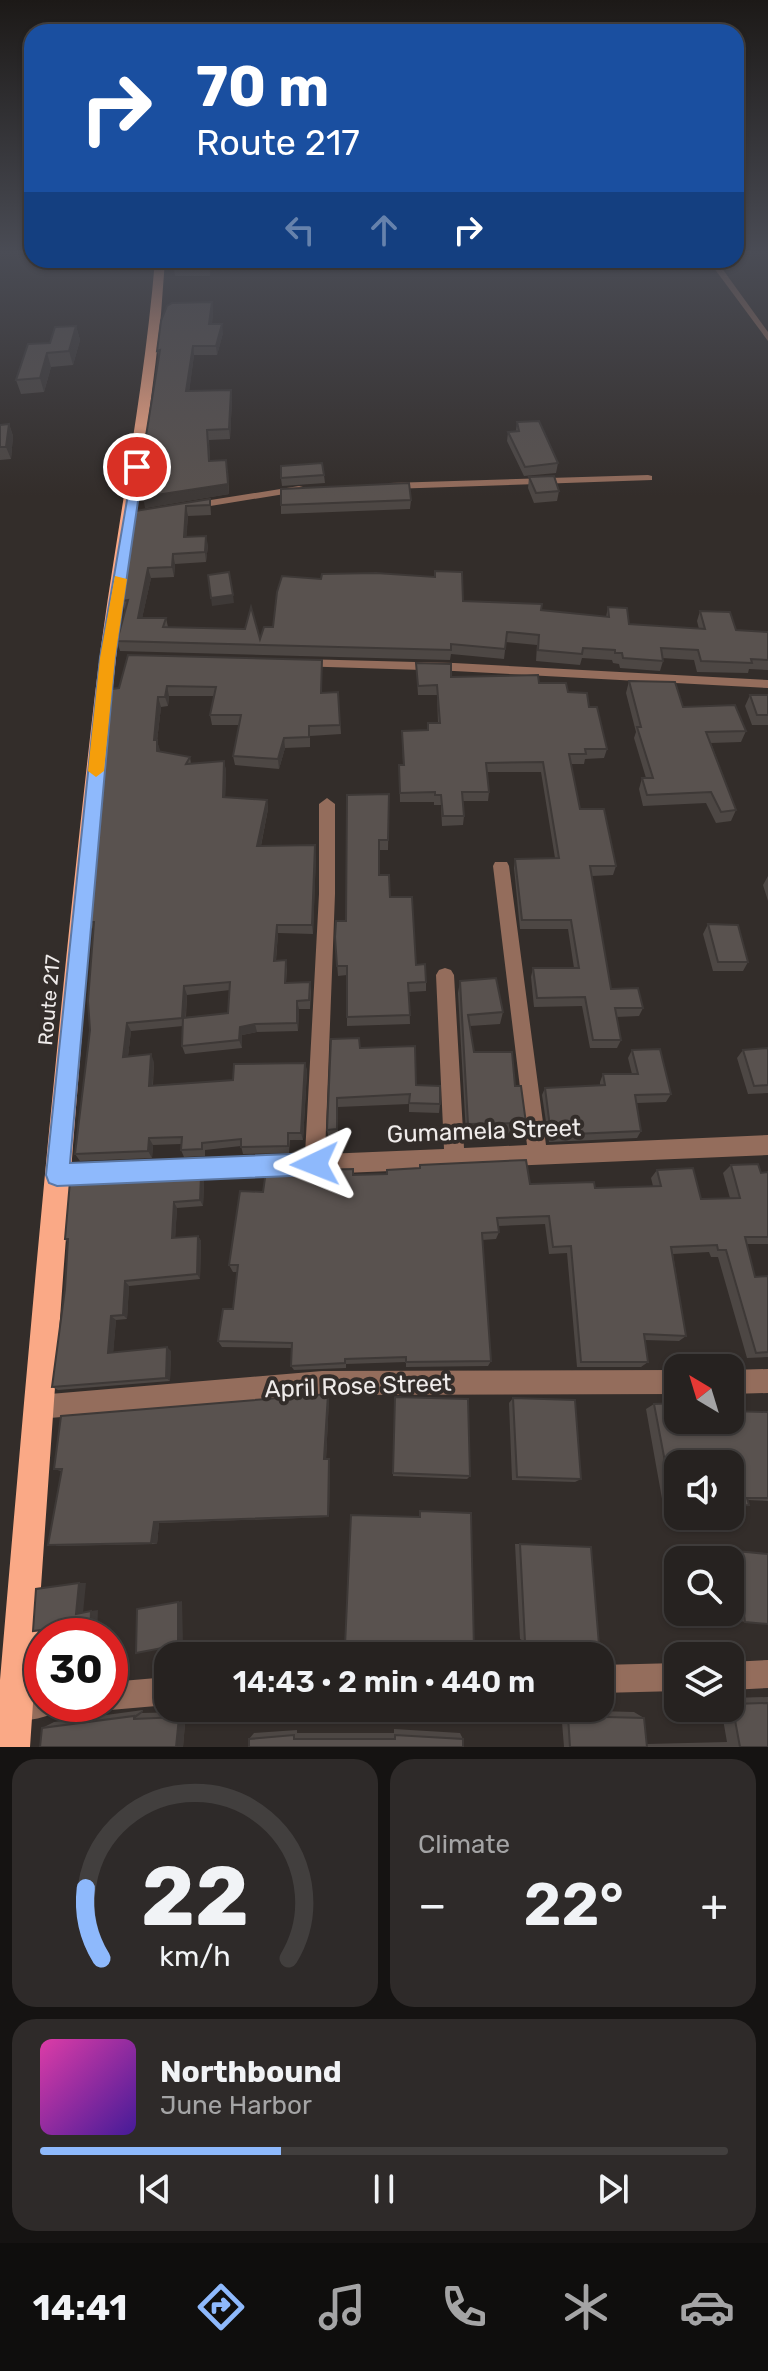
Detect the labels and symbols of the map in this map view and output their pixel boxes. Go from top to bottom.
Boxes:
pin [103,433,171,501]
street label: Route 217 [33,954,65,1046]
street label: Gumamela Street [386,1114,582,1148]
position arrow [273,1122,357,1206]
north arrow [664,1354,744,1434]
street label: April Rose Street [264,1369,452,1403]
speed limit sign: 30 [24,1618,128,1722]

